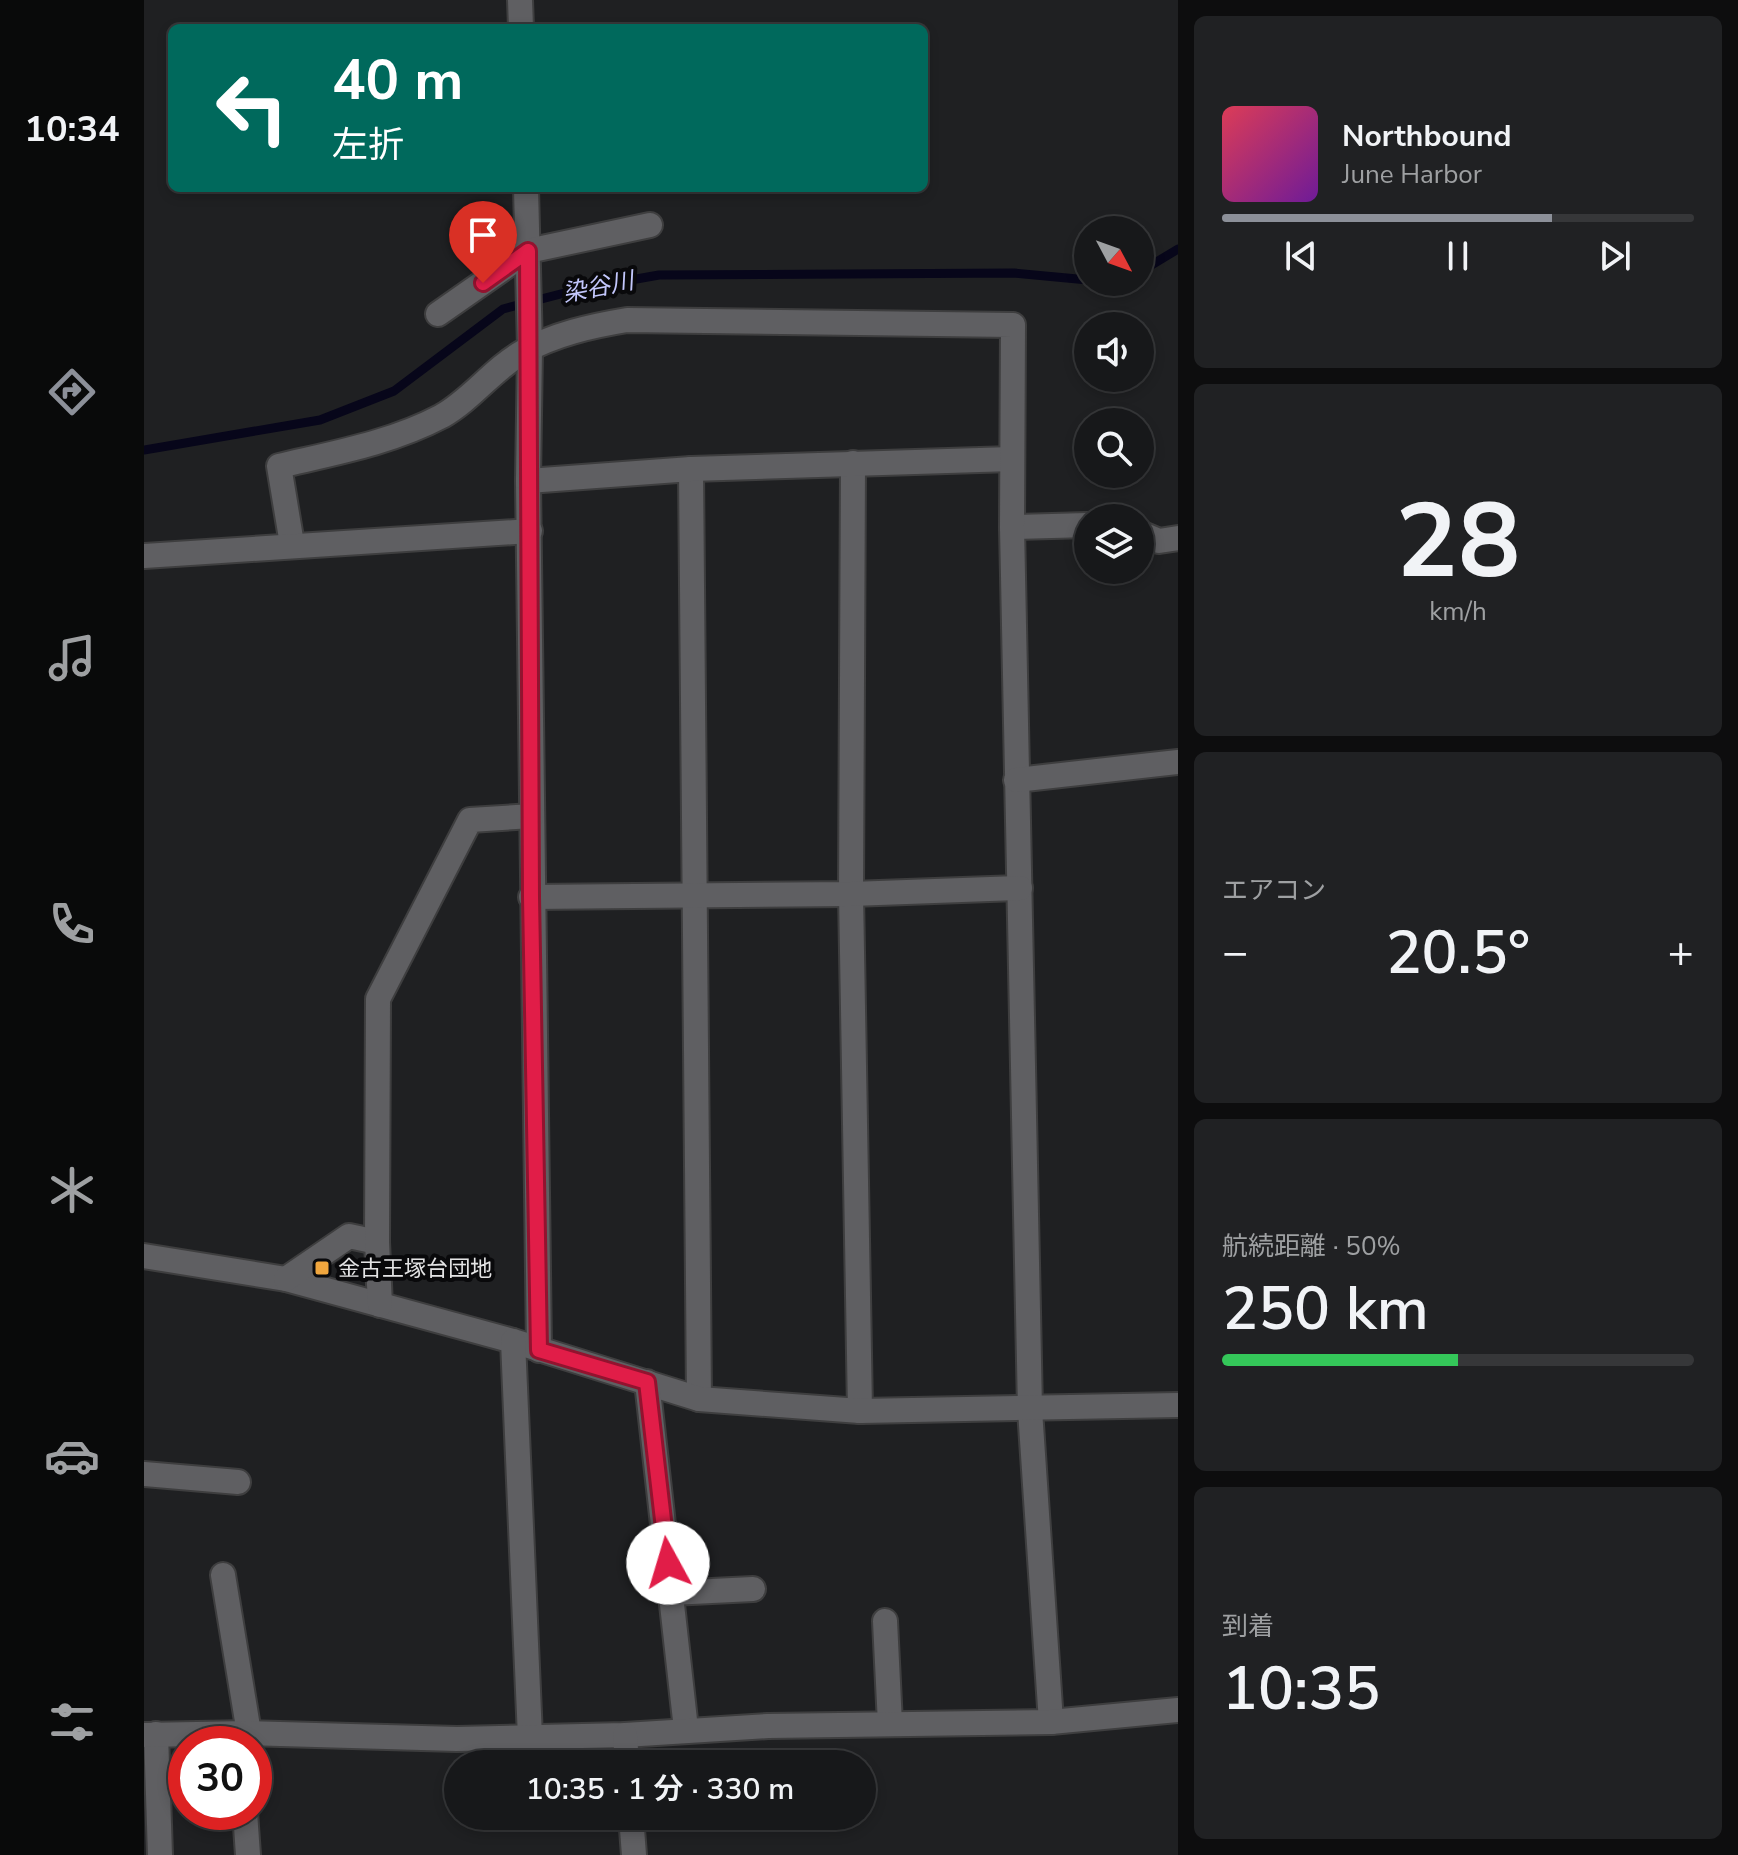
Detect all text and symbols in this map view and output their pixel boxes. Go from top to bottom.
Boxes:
text: 40 m [332,42,463,119]
icon: left [200,56,304,160]
text: 10:34 [24,105,120,154]
text: Northbound [1342,116,1512,157]
text: 左折 [332,121,404,170]
text: June Harbor [1342,157,1482,192]
pin [449,201,517,283]
icon: arrive [461,213,505,257]
north arrow [1074,216,1154,296]
map controls [1074,216,1154,584]
icon: previous [1279,234,1323,278]
icon: pause [1436,234,1480,278]
icon: next [1593,234,1637,278]
water label: 染谷川 [560,264,639,310]
button: sound [1074,312,1154,392]
icon: directions [44,364,100,420]
button: search [1074,408,1154,488]
text: 28 [1396,471,1520,613]
button: layers [1074,504,1154,584]
text: km/h [1429,594,1487,629]
icon: music [44,630,100,686]
text: エアコン [1222,873,1326,908]
icon: phone [44,896,100,952]
text: 20.5° [1386,912,1530,994]
text: − [1222,923,1248,983]
text: + [1668,923,1694,983]
icon: climate [44,1162,100,1218]
text: 航続距離 · 50% [1222,1229,1401,1264]
place label: 金古王塚台団地 [338,1254,492,1284]
marker: 金古王塚台団地 [313,1259,331,1277]
text: 250 km [1222,1268,1429,1350]
icon: car [44,1428,100,1484]
position arrow [626,1521,710,1605]
text: 到着 [1222,1609,1274,1644]
text: 10:35 [1222,1648,1380,1730]
icon: filters [44,1694,100,1750]
speed limit sign: 30 [168,1726,272,1830]
text: 10:35 · 1 分 · 330 m [526,1769,794,1810]

